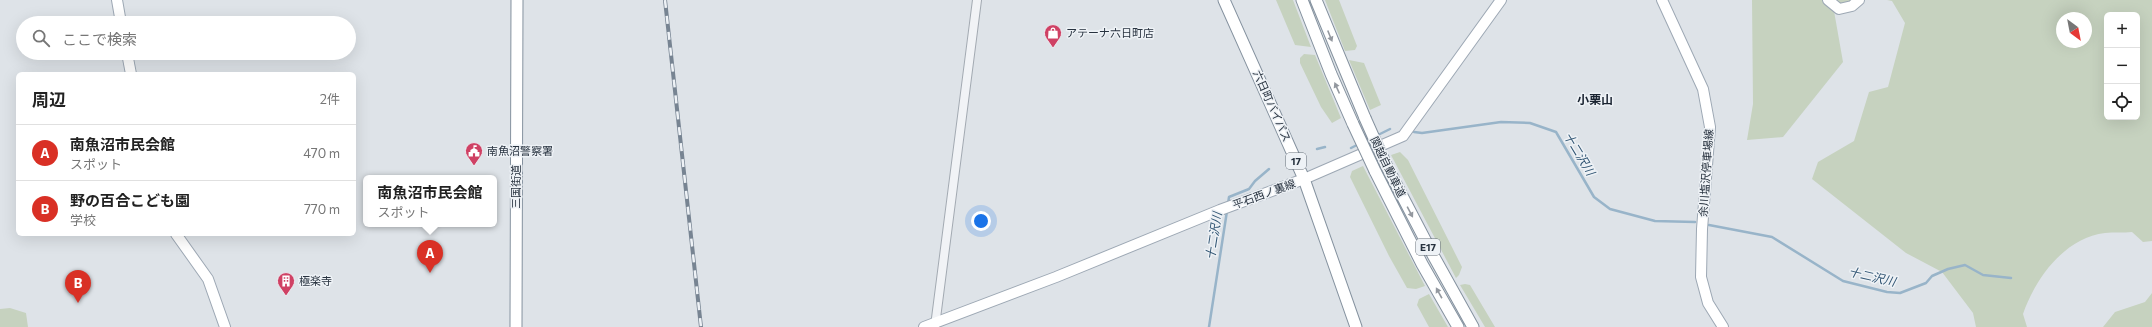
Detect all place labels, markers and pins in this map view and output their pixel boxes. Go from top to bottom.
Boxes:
shop icon: アテーナ六日町店 [1043,23,1063,48]
place label: アテーナ六日町店 [1066,26,1154,39]
public building icon: 南魚沼警察署 [464,141,484,166]
place label: 南魚沼警察署 [487,144,553,157]
pin: A [417,240,443,273]
pin: B [65,270,91,303]
building icon: 極楽寺 [276,271,296,296]
place label: 極楽寺 [299,274,332,287]

